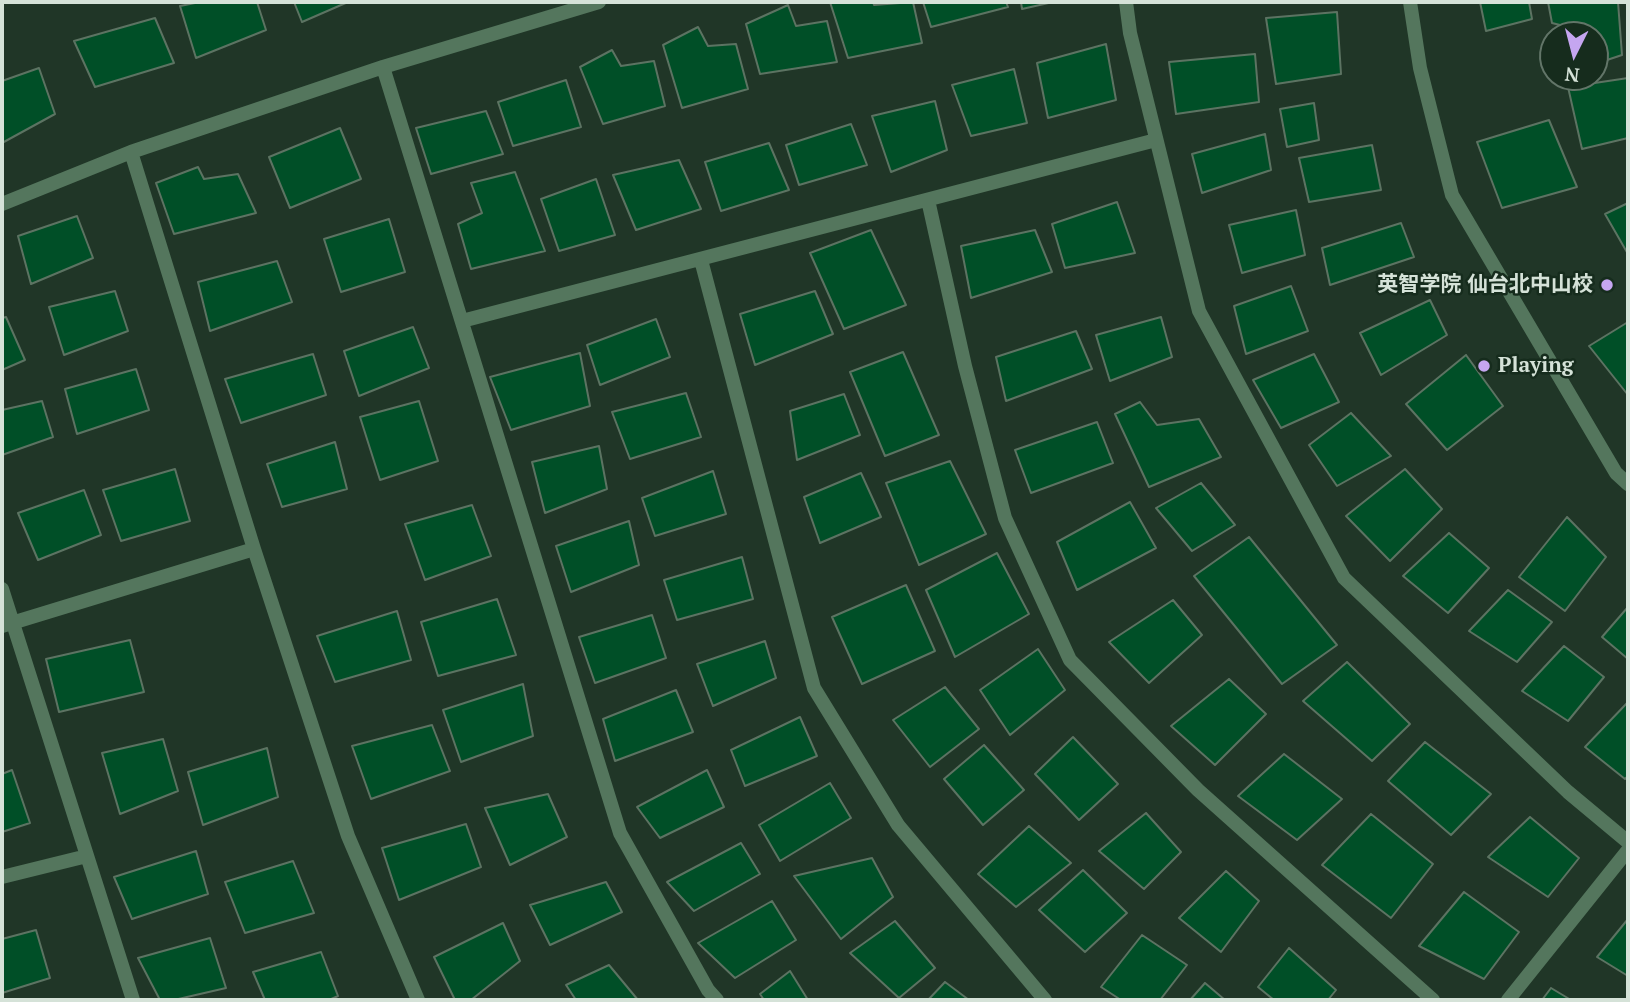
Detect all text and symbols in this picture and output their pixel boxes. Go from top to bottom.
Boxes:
north arrow [1539,21,1609,91]
text: N [1563,62,1580,89]
place label: 英智学院 仙台北中山校 [1377,272,1593,298]
marker: 英智学院 仙台北中山校 [1599,277,1615,293]
place label: Playing [1498,353,1574,379]
marker: Playing [1476,358,1492,374]

